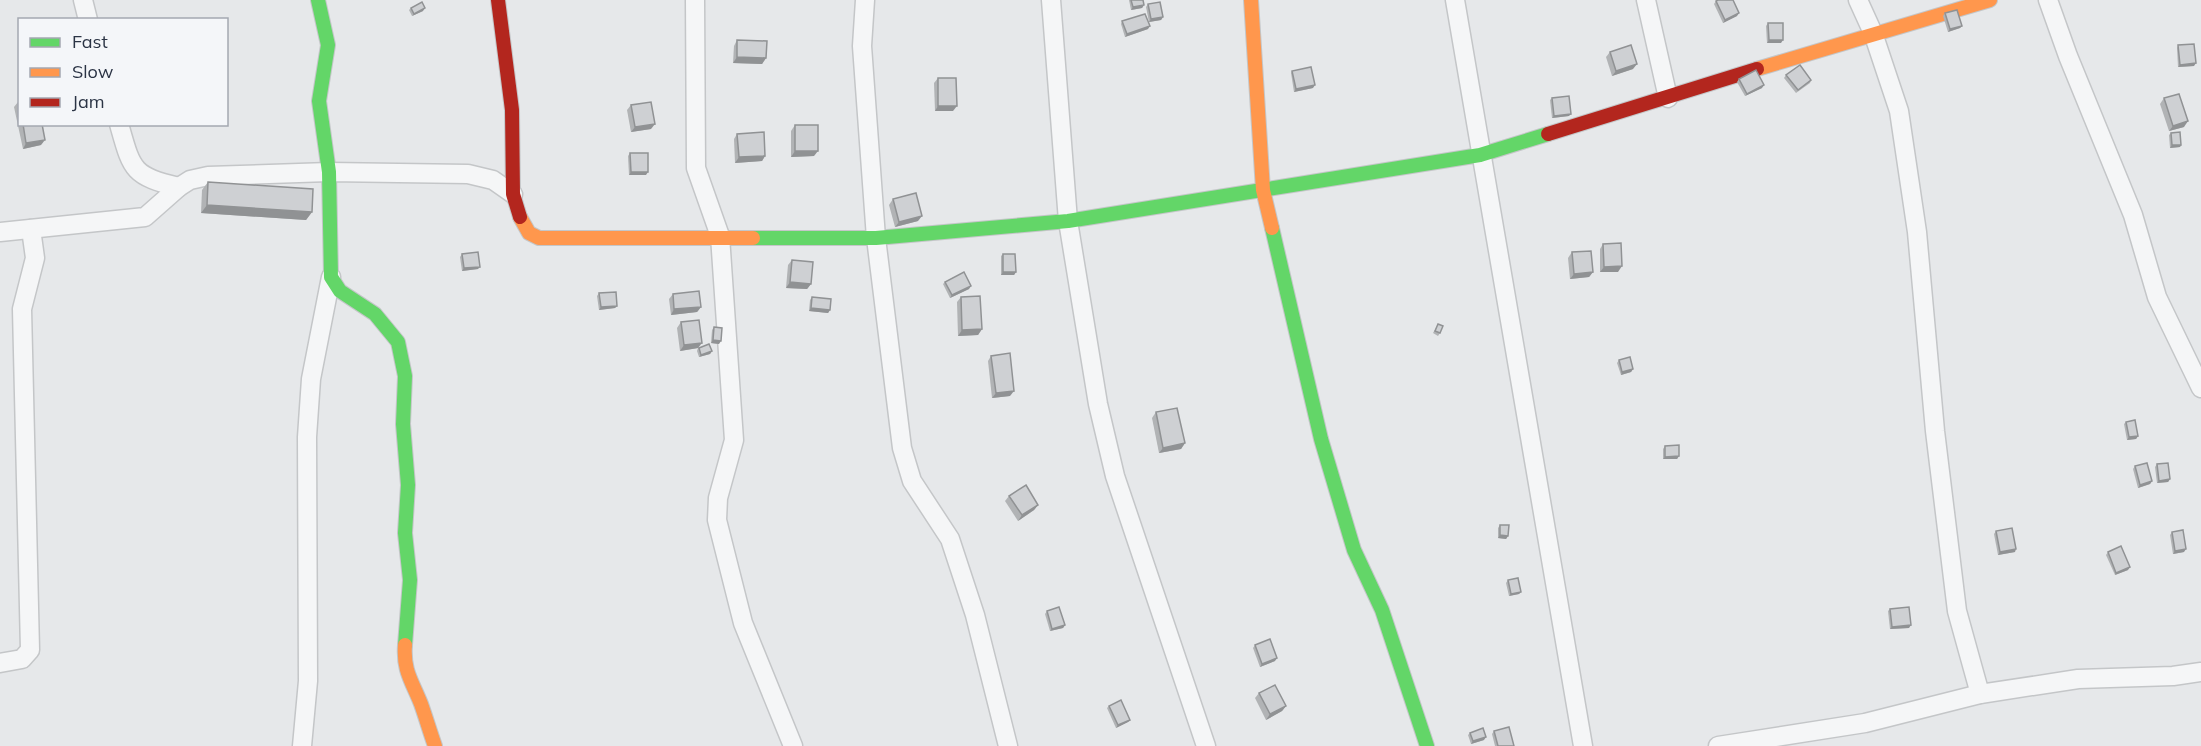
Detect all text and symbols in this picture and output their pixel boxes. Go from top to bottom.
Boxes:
legend [18,18,228,126]
text: Fast [72,30,108,53]
text: Slow [72,60,114,83]
text: Jam [72,90,105,113]

